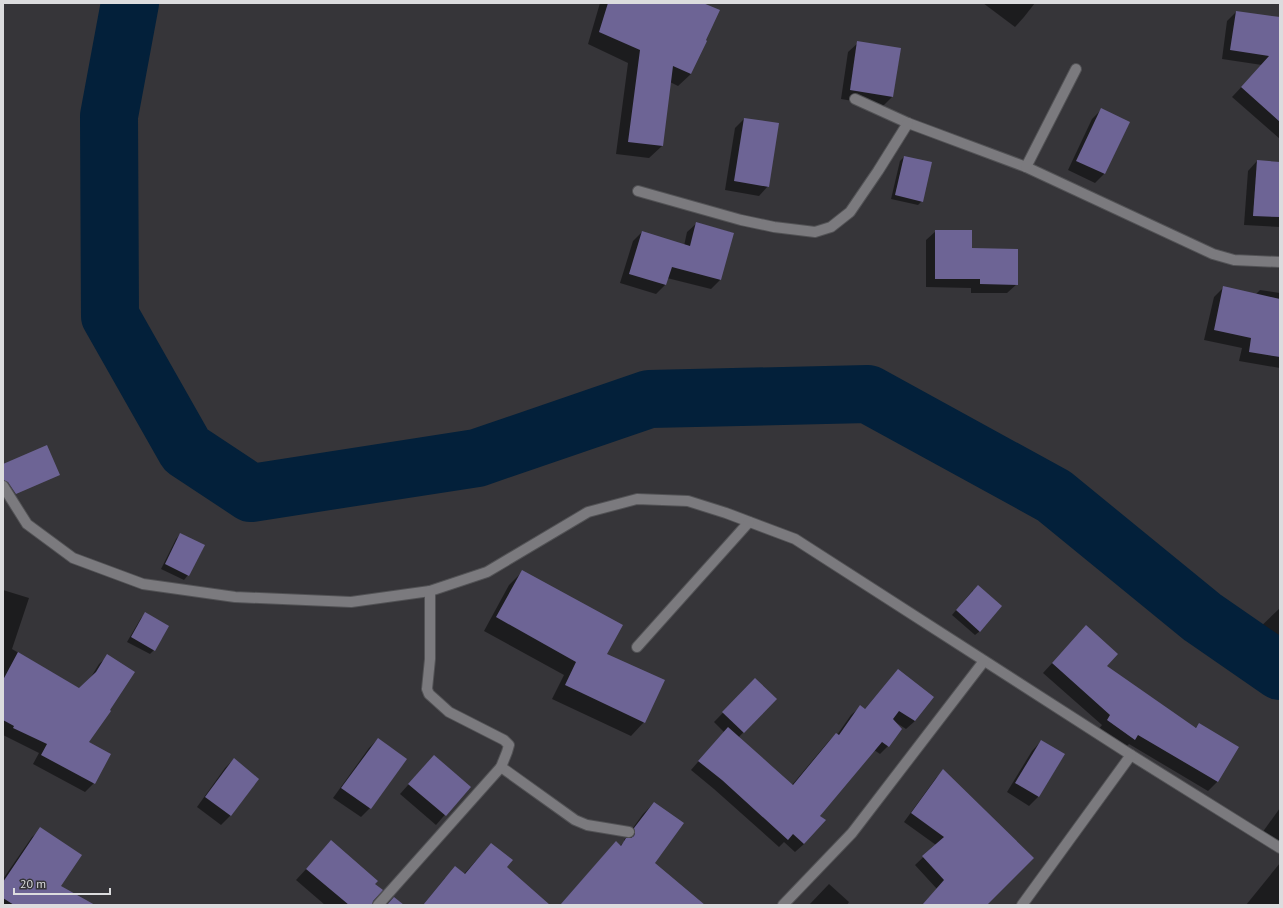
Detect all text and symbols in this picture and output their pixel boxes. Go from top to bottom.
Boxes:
scale bar [14,870,110,896]
text: 20 m [20,876,46,891]

